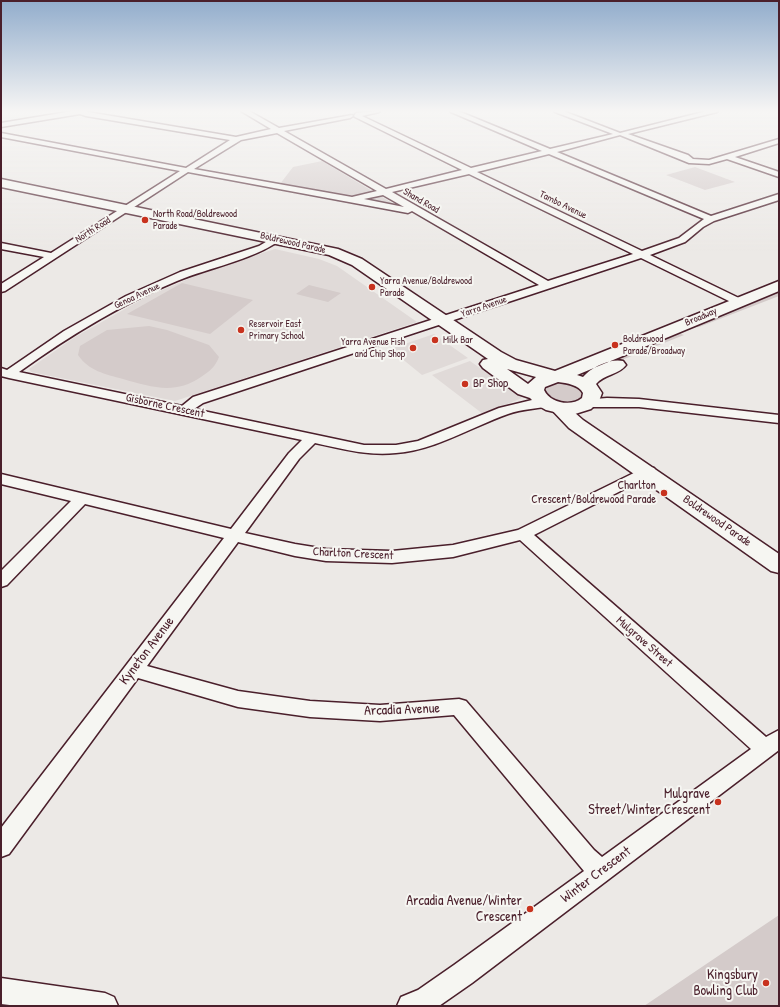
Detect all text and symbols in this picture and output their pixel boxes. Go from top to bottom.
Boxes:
street label: Shand Road [401,186,441,216]
street label: Tambo Avenue [537,188,589,222]
place label: North Road/Boldrewood Parade [153,208,237,232]
street label: North Road [73,214,113,246]
marker: North Road/Boldrewood Parade [140,215,150,225]
street label: Boldrewood Parade [259,230,327,256]
place label: Yarra Avenue/Boldrewood Parade [380,275,472,298]
street label: Genoa Avenue [112,280,162,312]
marker: Yarra Avenue/Boldrewood Parade [367,282,377,292]
street label: Yarra Avenue [460,294,508,320]
street label: Broadway [683,305,719,329]
place label: Reservoir East Primary School [249,318,304,342]
marker: Reservoir East Primary School [236,325,246,335]
place label: Boldrewood Parade/Broadway [623,333,685,356]
place label: Milk Bar [443,334,473,346]
marker: Milk Bar [430,335,440,345]
place label: Yarra Avenue Fish and Chip Shop [341,336,405,360]
marker: Boldrewood Parade/Broadway [610,340,620,350]
marker: Yarra Avenue Fish and Chip Shop [408,343,418,353]
place label: BP Shop [473,377,508,391]
marker: BP Shop [460,379,470,389]
street label: Gisborne Crescent [124,391,206,421]
place label: Charlton Crescent/Boldrewood Parade [531,479,656,507]
marker: Charlton Crescent/Boldrewood Parade [659,488,669,498]
street label: Boldrewood Parade [680,492,754,550]
street label: Charlton Crescent [312,545,394,563]
street label: Kyneton Avenue [116,614,178,688]
street label: Mulgrave Street [613,614,675,670]
street label: Arcadia Avenue [364,700,440,720]
place label: Mulgrave Street/Winter Crescent [588,786,710,818]
marker: Mulgrave Street/Winter Crescent [713,797,723,807]
street label: Winter Crescent [558,843,634,907]
place label: Arcadia Avenue/Winter Crescent [406,893,522,926]
marker: Arcadia Avenue/Winter Crescent [525,904,535,914]
place label: Kingsbury Bowling Club [693,967,758,1000]
marker: Kingsbury Bowling Club [761,978,771,988]

